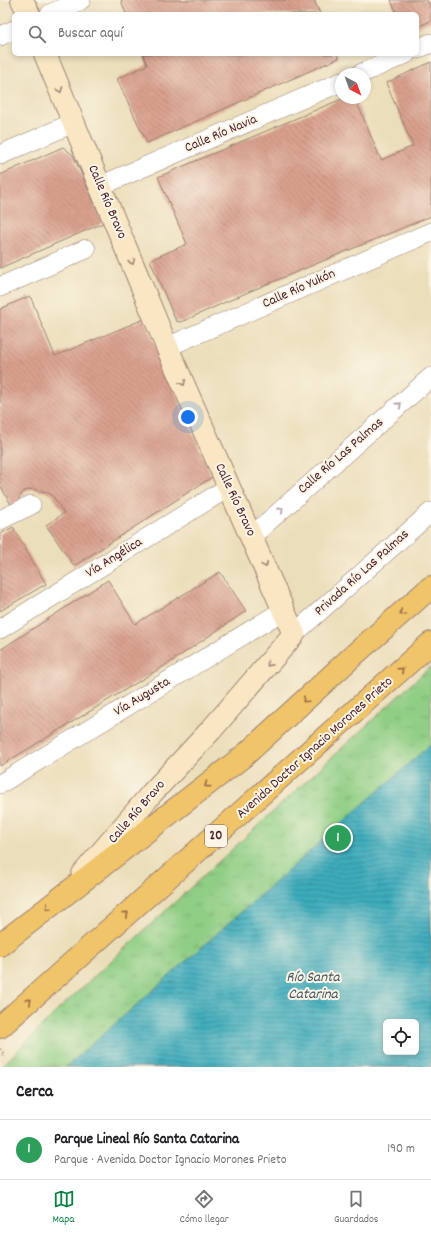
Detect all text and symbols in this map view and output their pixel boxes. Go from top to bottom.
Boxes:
search box [12,12,419,56]
icon: search [26,23,48,45]
text: Buscar aquí [58,23,123,45]
north arrow [335,68,371,104]
one-way arrow [55,87,63,94]
street label: Calle Río Navia [182,110,261,158]
street label: Calle Río Bravo [82,162,132,242]
one-way arrow [127,258,135,265]
street label: Calle Río Yukón [259,264,339,314]
one-way arrow [178,379,186,386]
one-way arrow [394,402,402,410]
your location [178,407,198,427]
street label: Calle Río Las Palmas [294,413,388,499]
street label: Calle Río Bravo [209,460,261,540]
one-way arrow [276,507,283,514]
street label: Privada Río Las Palmas [310,525,414,621]
street label: Vía Angélica [82,532,147,583]
one-way arrow [260,561,268,569]
one-way arrow [399,608,406,615]
one-way arrow [267,660,274,667]
one-way arrow [396,667,404,675]
street label: Vía Augusta [110,672,174,722]
street label: Avenida Doctor Ignacio Morones Prieto [232,672,398,824]
one-way arrow [302,695,310,703]
street label: Calle Río Bravo [104,776,170,848]
one-way arrow [204,780,211,787]
pin: 1 [325,823,351,853]
road number: 20 [205,825,227,847]
one-way arrow [46,902,53,909]
one-way arrow [121,912,129,919]
water label: Río Santa Catarina [286,967,341,1006]
one-way arrow [24,998,32,1006]
map controls [383,1019,419,1055]
button: locate [383,1019,419,1055]
text: Cerca [16,1081,53,1105]
text: Parque Lineal Río Santa Catarina [54,1129,239,1151]
text: 1 [28,1140,30,1159]
text: 190 m [387,1140,415,1159]
text: Parque · Avenida Doctor Ignacio Morones Prieto [54,1151,287,1170]
tab: Mapa [53,1188,75,1228]
tab: Cómo llegar [180,1188,229,1228]
tab: Guardados [334,1188,378,1228]

